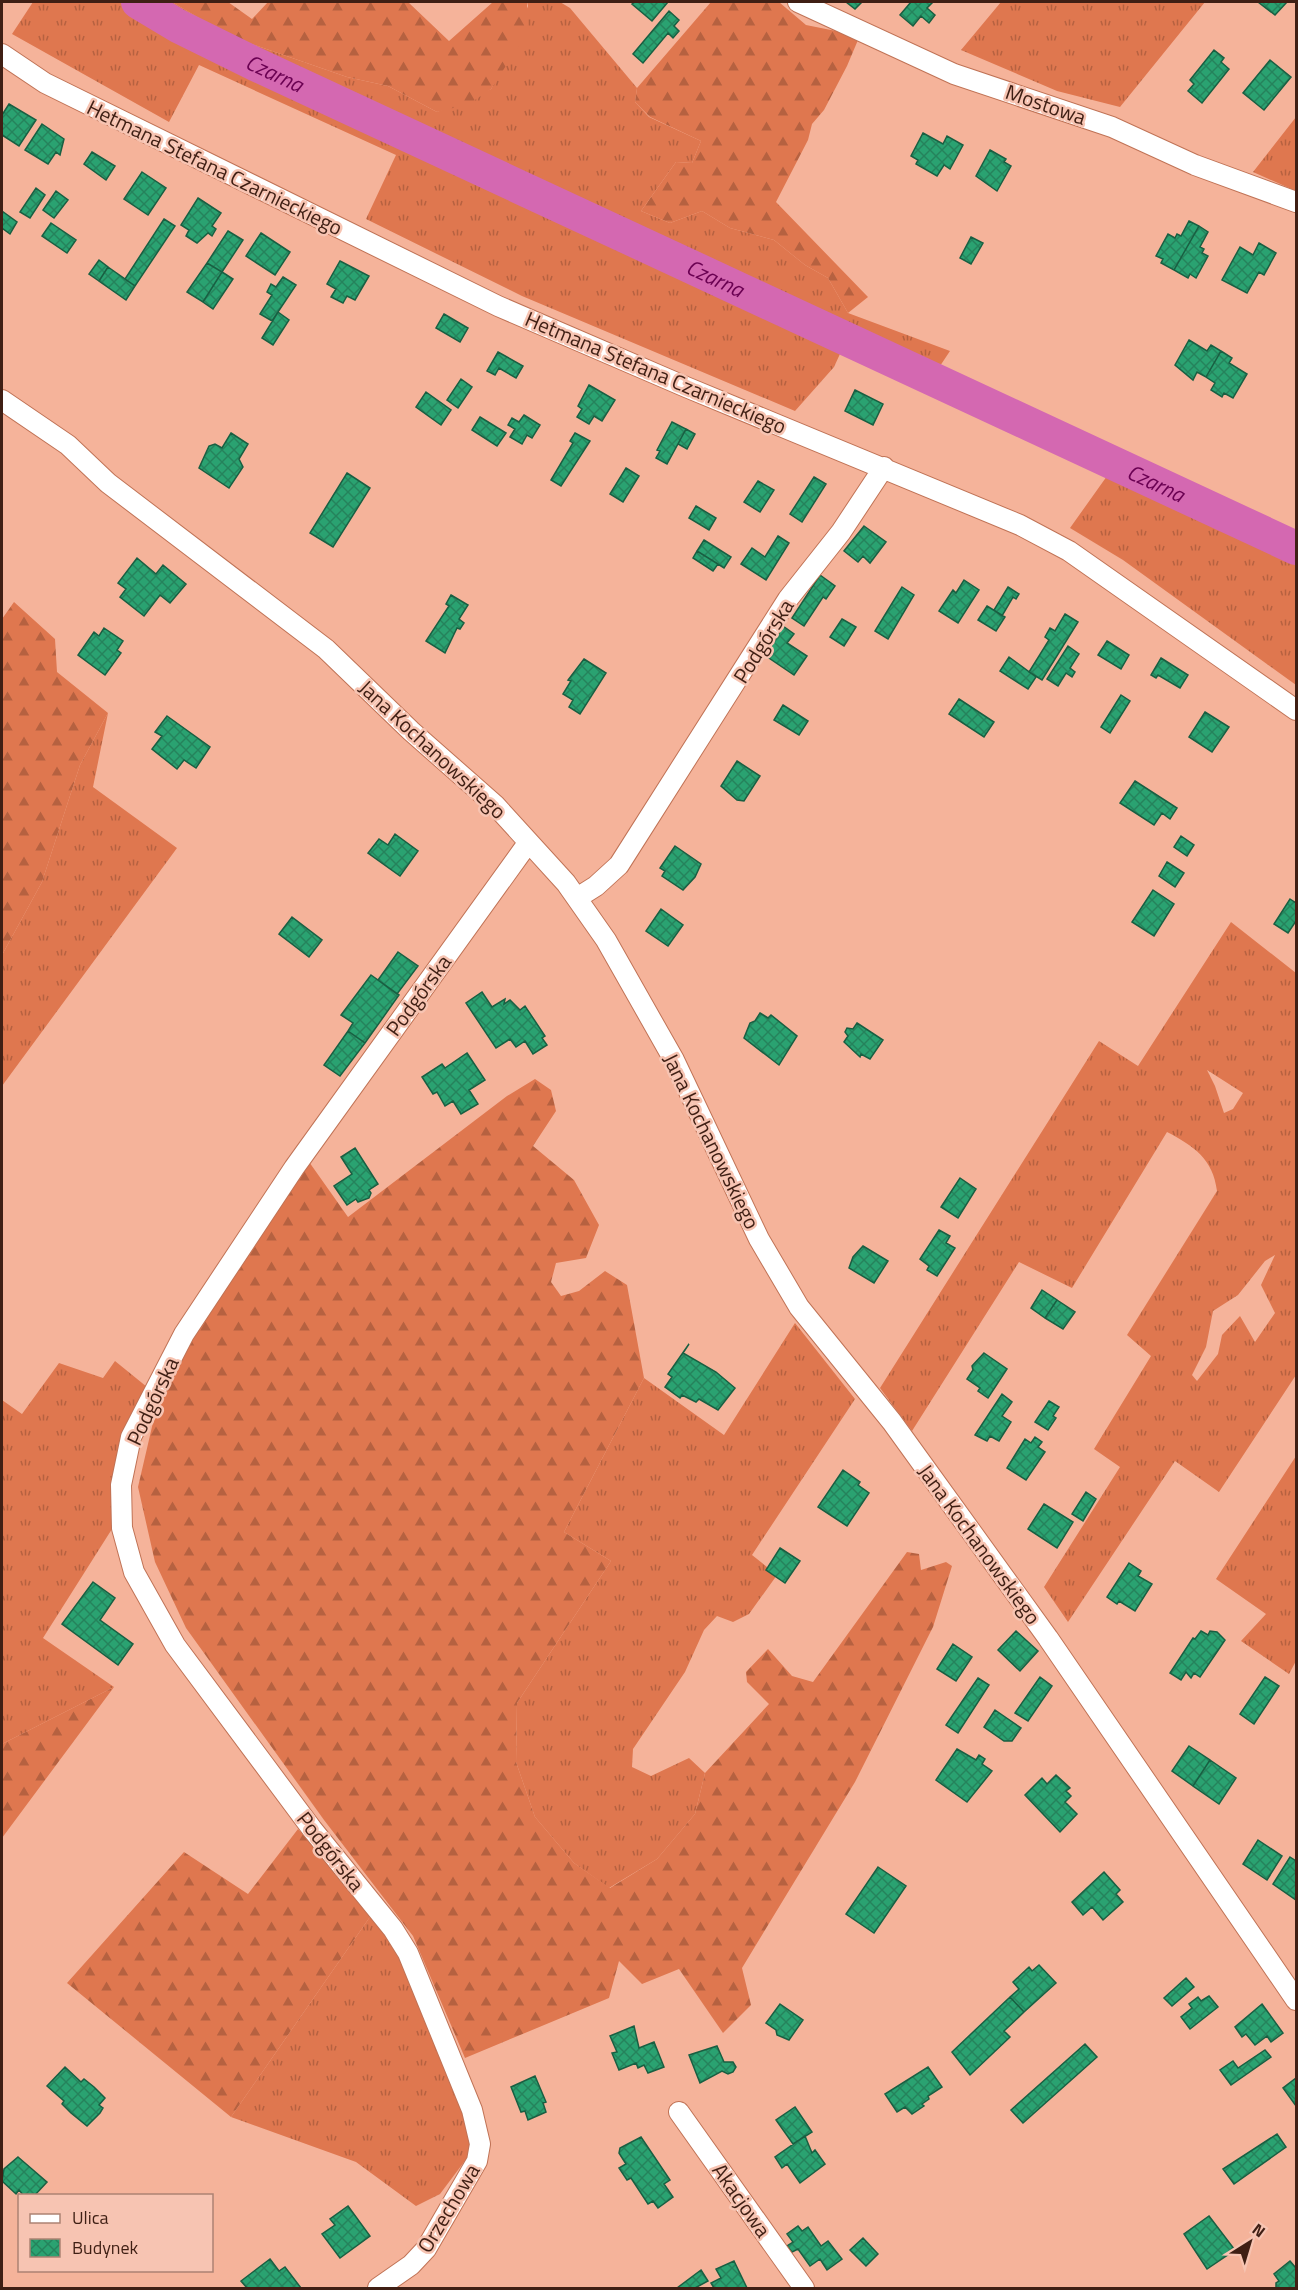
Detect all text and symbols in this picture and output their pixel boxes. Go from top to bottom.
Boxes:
water label: Czarna [240,45,311,102]
street label: Mostowa [1001,75,1091,133]
street label: Hetmana Stefana Czarnieckiego [82,91,348,243]
water label: Czarna [681,250,751,307]
street label: Hetmana Stefana Czarnieckiego [520,302,792,442]
water label: Czarna [1121,455,1192,512]
street label: Podgórska [725,592,802,689]
street label: Jana Kochanowskiego [352,672,514,826]
street label: Podgórska [377,947,459,1042]
street label: Jana Kochanowskiego [656,1048,768,1234]
street label: Podgórska [118,1351,187,1450]
street label: Jana Kochanowskiego [911,1457,1049,1631]
street label: Podgórska [289,1804,373,1898]
street label: Akacjowa [705,2156,780,2244]
street label: Orzechowa [409,2157,487,2259]
legend [18,2194,213,2272]
text: Ulica [72,2204,109,2231]
north arrow [1220,2212,1280,2272]
text: N [1247,2217,1271,2243]
text: Budynek [72,2234,139,2261]

